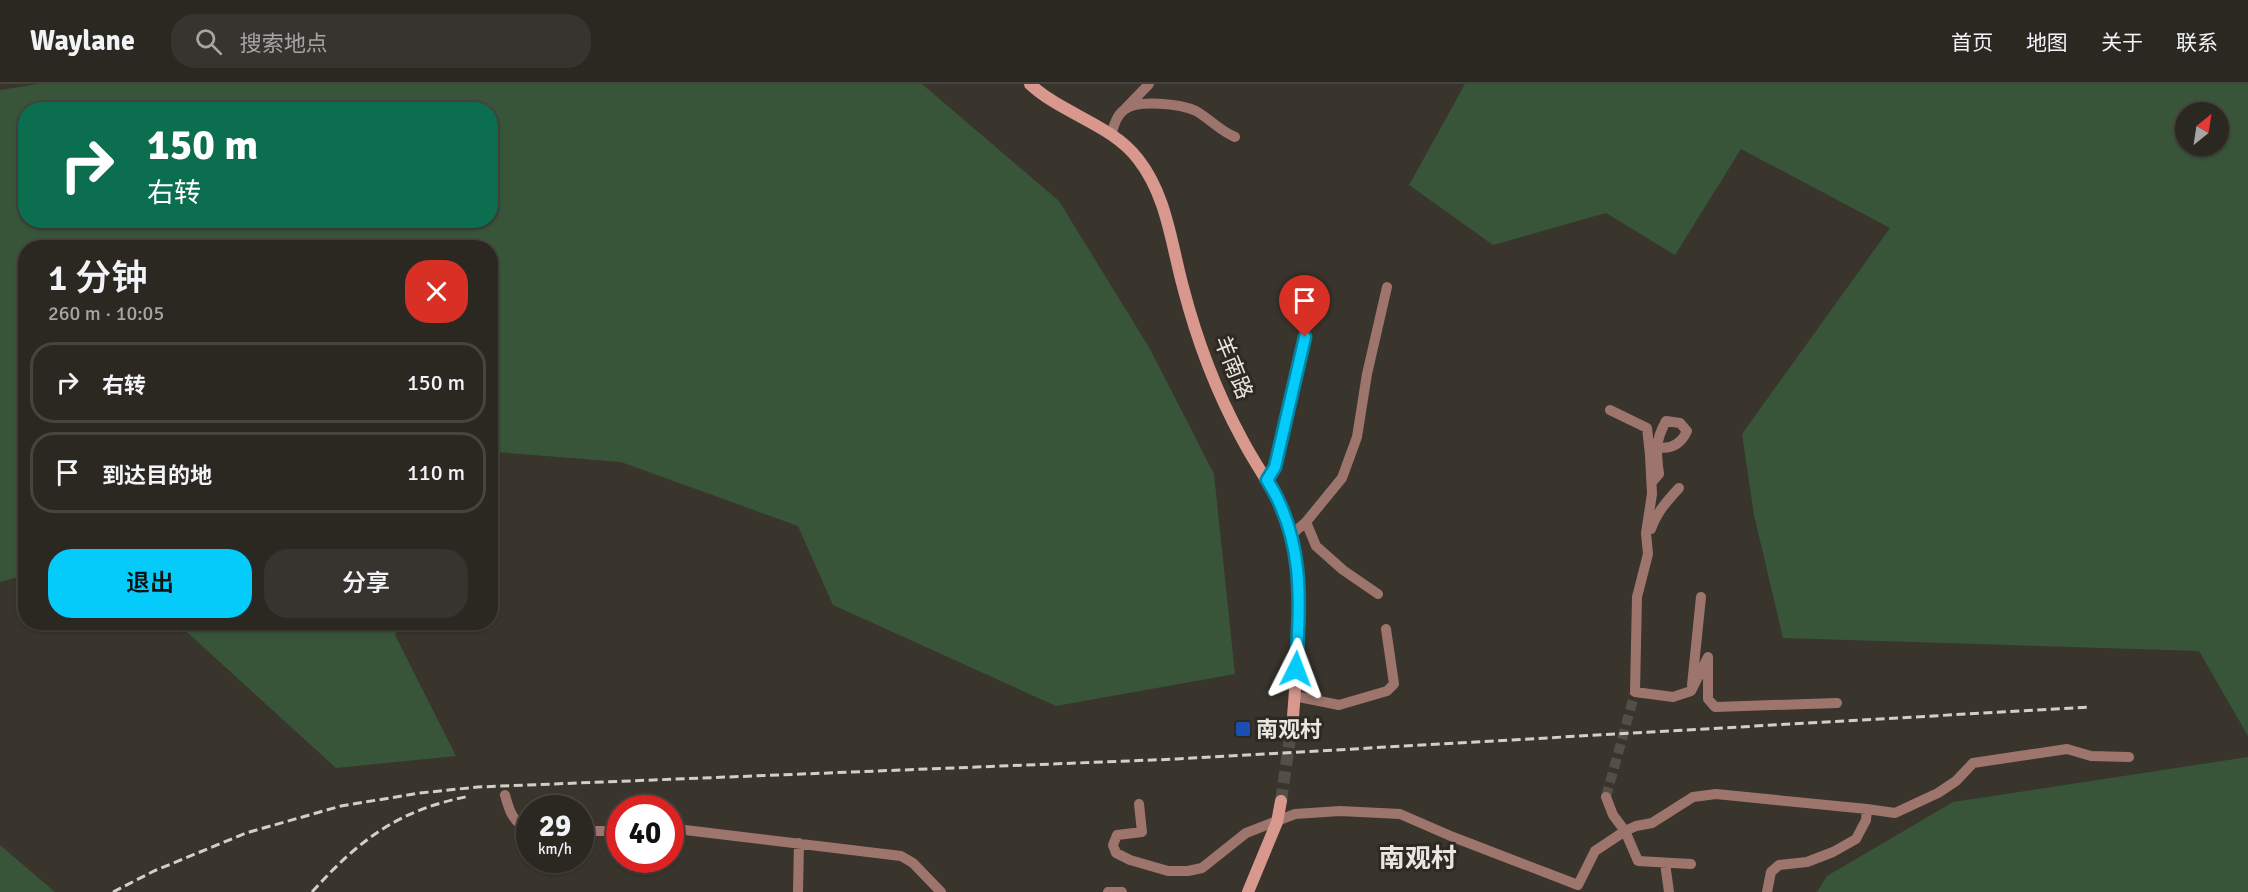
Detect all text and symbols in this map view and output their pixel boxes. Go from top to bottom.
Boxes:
search box [171,14,591,68]
text: Waylane [30,24,135,58]
icon: search [192,25,225,58]
text: 搜索地点 [240,30,328,57]
text: 首页 [1951,30,1993,56]
text: 地图 [2026,30,2068,56]
text: 关于 [2101,30,2143,56]
text: 联系 [2176,30,2218,56]
north arrow [2175,102,2229,156]
map controls [2175,102,2229,156]
text: 150 m [147,120,258,171]
icon: right [48,126,126,204]
text: 右转 [147,177,201,210]
text: 1 分钟 [48,256,147,301]
button: close [405,260,468,323]
pin [1279,275,1330,337]
icon: arrive [1288,284,1321,317]
text: 260 m · 10:05 [48,301,164,326]
street label: 羊南路 [1209,332,1258,403]
icon: right [51,366,84,399]
text: 150 m [407,369,465,396]
text: 右转 [102,372,146,399]
icon: arrive [51,456,84,489]
text: 110 m [407,459,465,486]
text: 到达目的地 [102,462,212,489]
button: 退出 [48,549,252,618]
button: 分享 [264,549,468,618]
position arrow [1264,637,1328,701]
place label: 南观村 [1256,716,1322,743]
marker: 南观村 [1234,720,1252,738]
speed limit sign: 40 [606,795,684,873]
text: 29 [539,808,571,845]
text: km/h [538,840,572,858]
district label: 南观村 [1379,843,1457,875]

